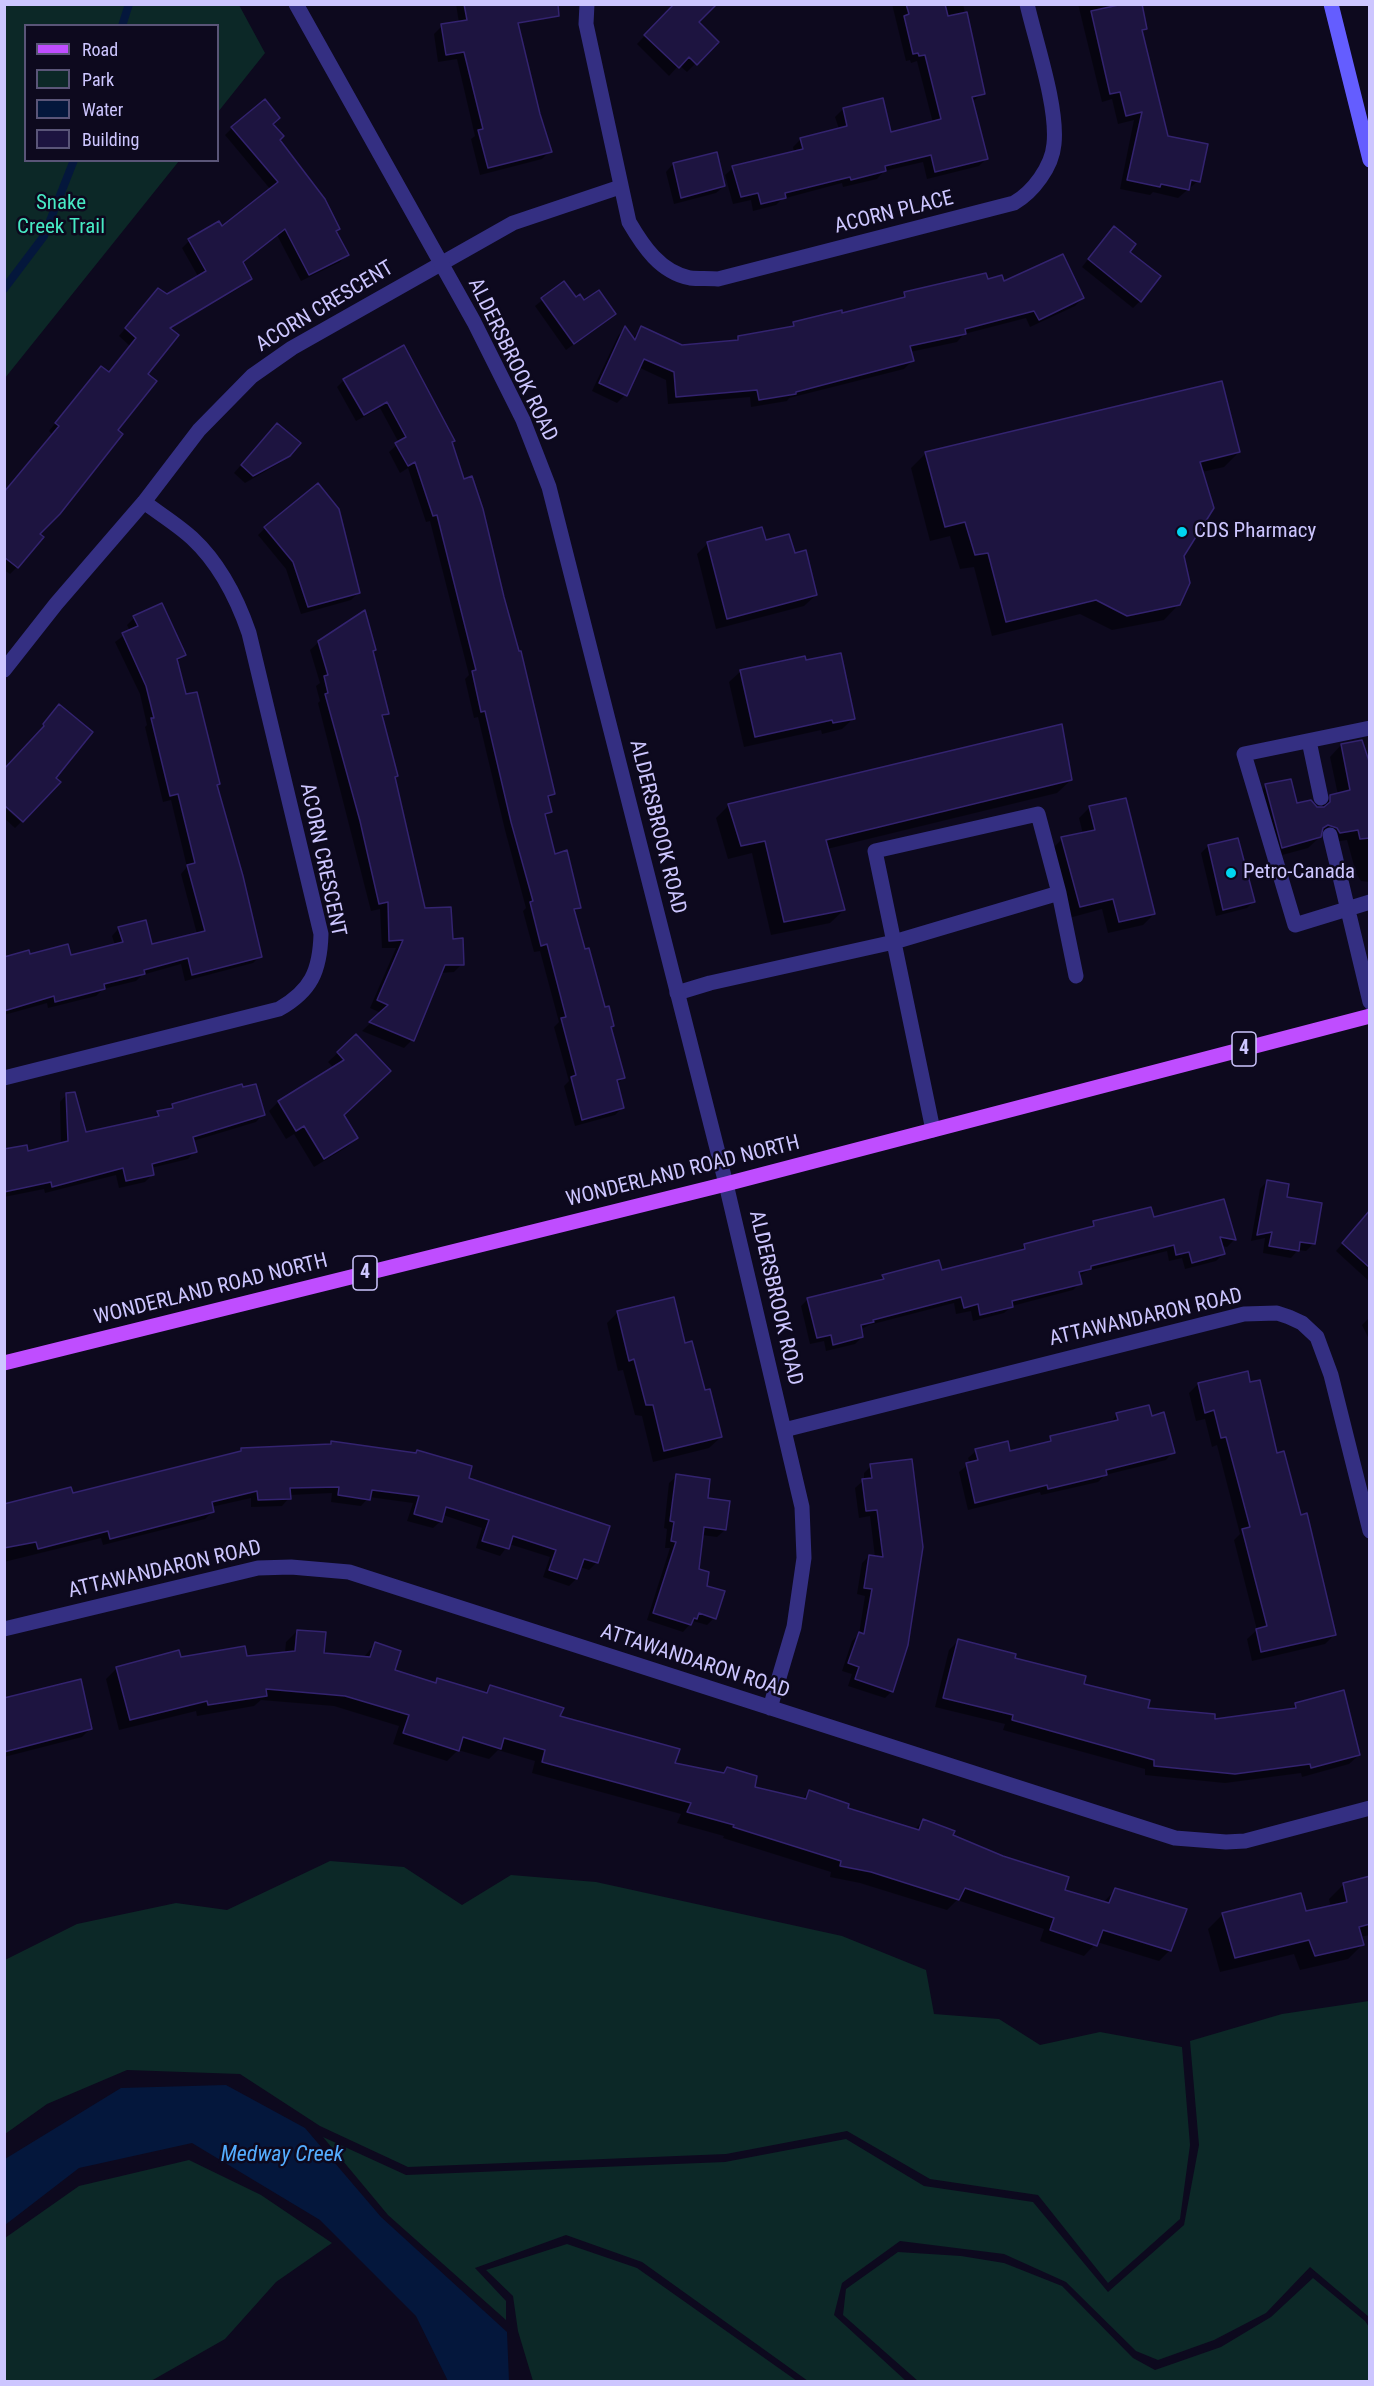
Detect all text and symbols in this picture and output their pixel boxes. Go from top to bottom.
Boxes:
legend [24,24,219,162]
text: Road [82,39,118,60]
text: Park [82,69,114,90]
text: Water [82,99,123,120]
text: Building [82,129,139,150]
street label: ACORN PLACE [832,186,956,240]
park label: Snake Creek Trail [17,191,105,241]
street label: ACORN CRESCENT [252,256,398,358]
street label: ALDERSBROOK ROAD [462,274,562,446]
place label: CDS Pharmacy [1194,519,1316,545]
marker: CDS Pharmacy [1175,525,1189,539]
street label: ALDERSBROOK ROAD [623,737,691,917]
street label: ACORN CRESCENT [293,781,351,939]
place label: Petro-Canada [1243,860,1355,886]
marker: Petro-Canada [1224,866,1238,880]
road number: 4 [1232,1032,1256,1066]
street label: WONDERLAND ROAD NORTH [564,1131,802,1213]
street label: ALDERSBROOK ROAD [743,1208,807,1388]
street label: WONDERLAND ROAD NORTH [92,1249,330,1331]
road number: 4 [353,1256,377,1290]
street label: ATTAWANDARON ROAD [1047,1284,1245,1352]
street label: ATTAWANDARON ROAD [66,1536,264,1604]
street label: ATTAWANDARON ROAD [597,1620,793,1704]
water label: Medway Creek [221,2142,343,2168]

